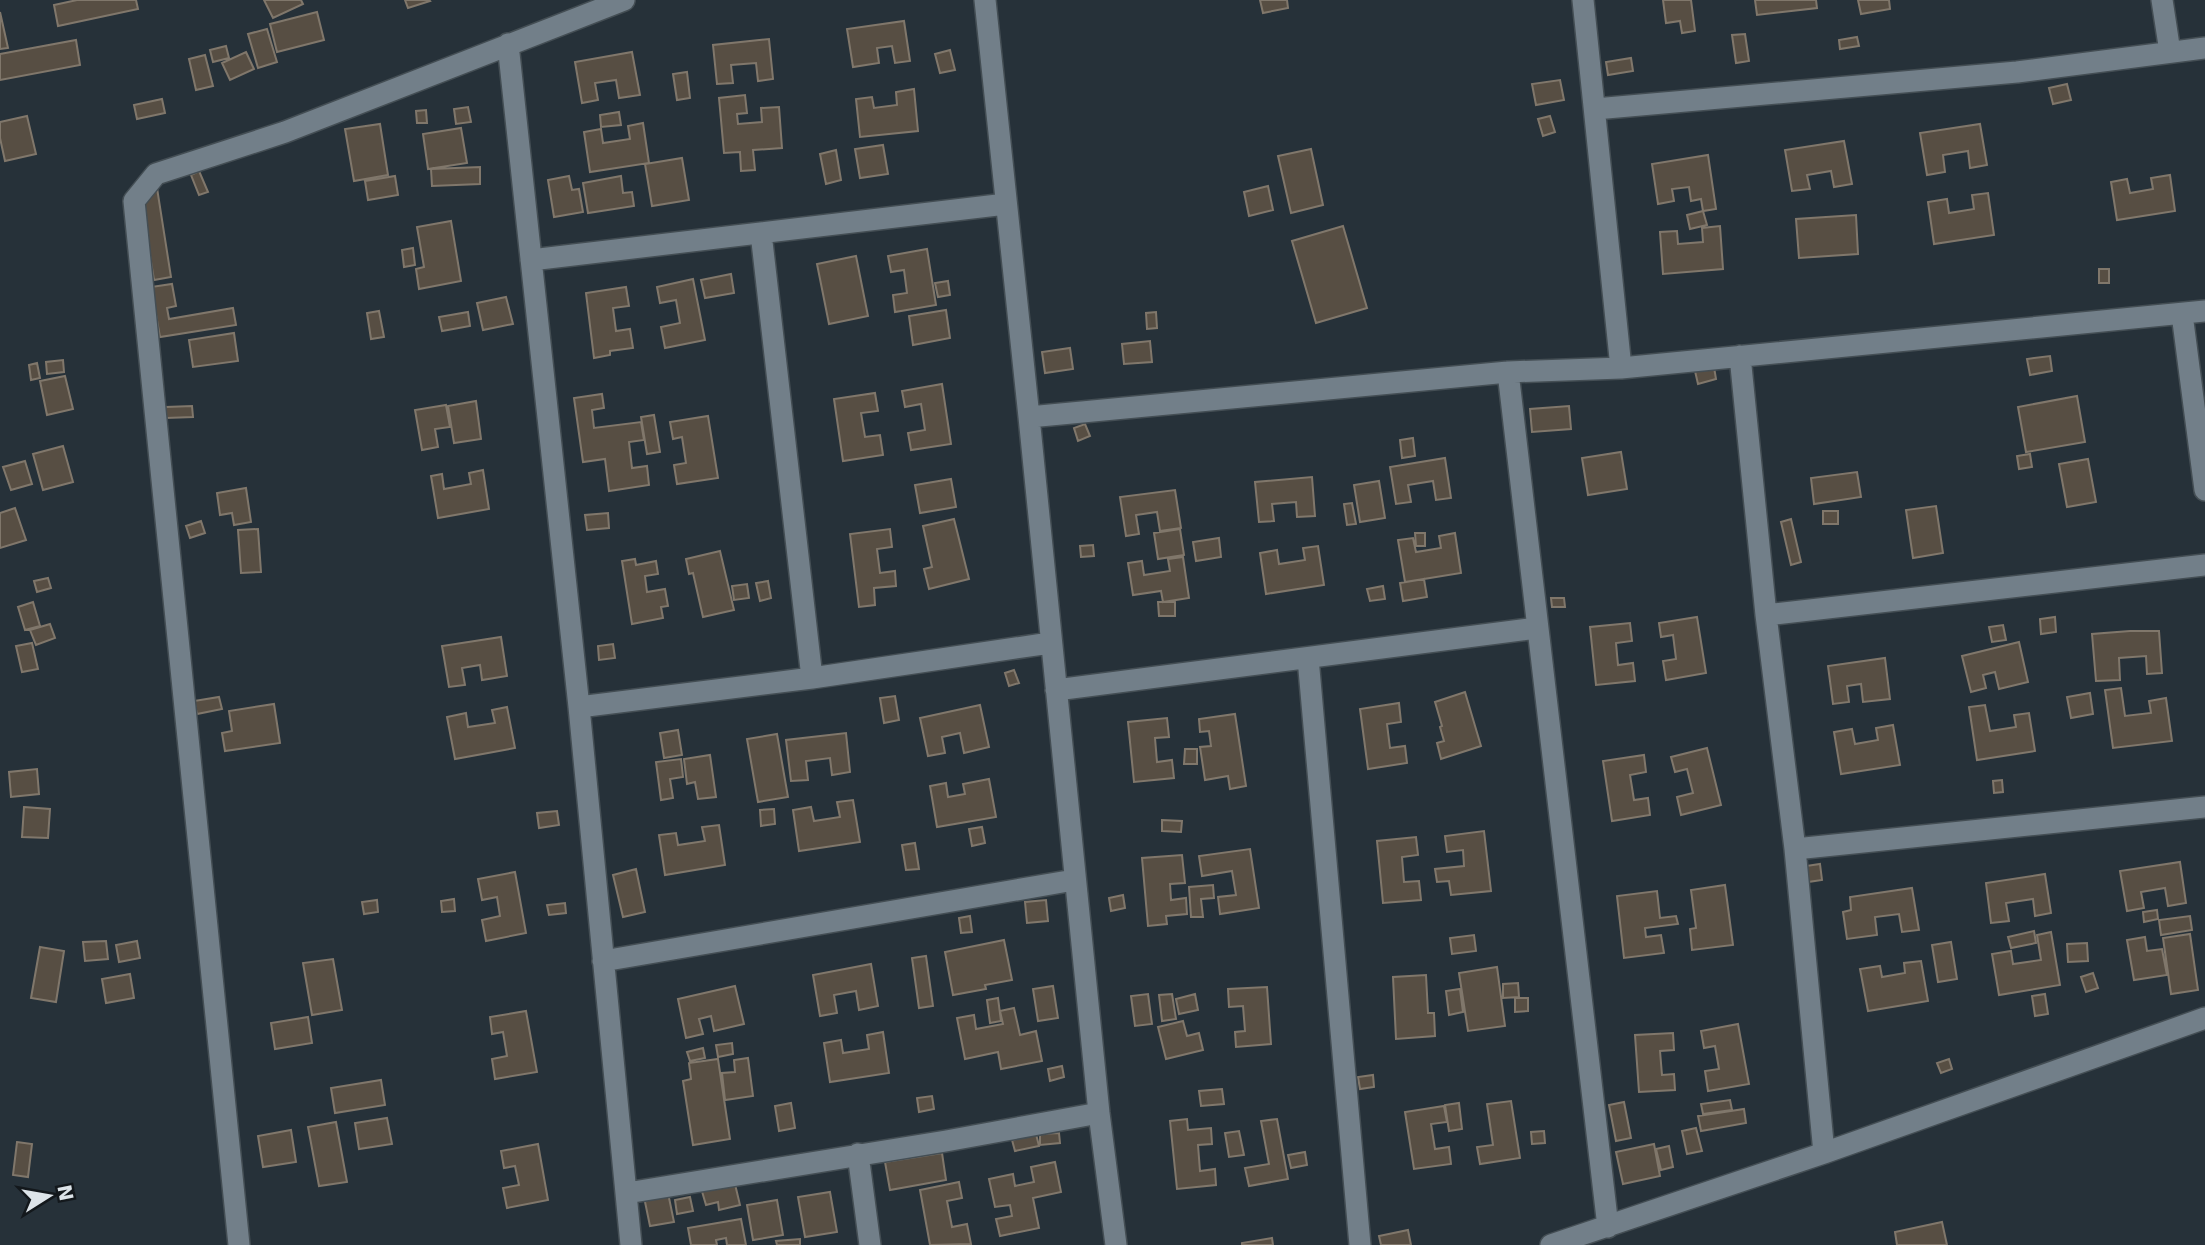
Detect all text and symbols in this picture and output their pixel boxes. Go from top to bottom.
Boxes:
north arrow [14,1161,84,1231]
text: N [53,1183,78,1203]

